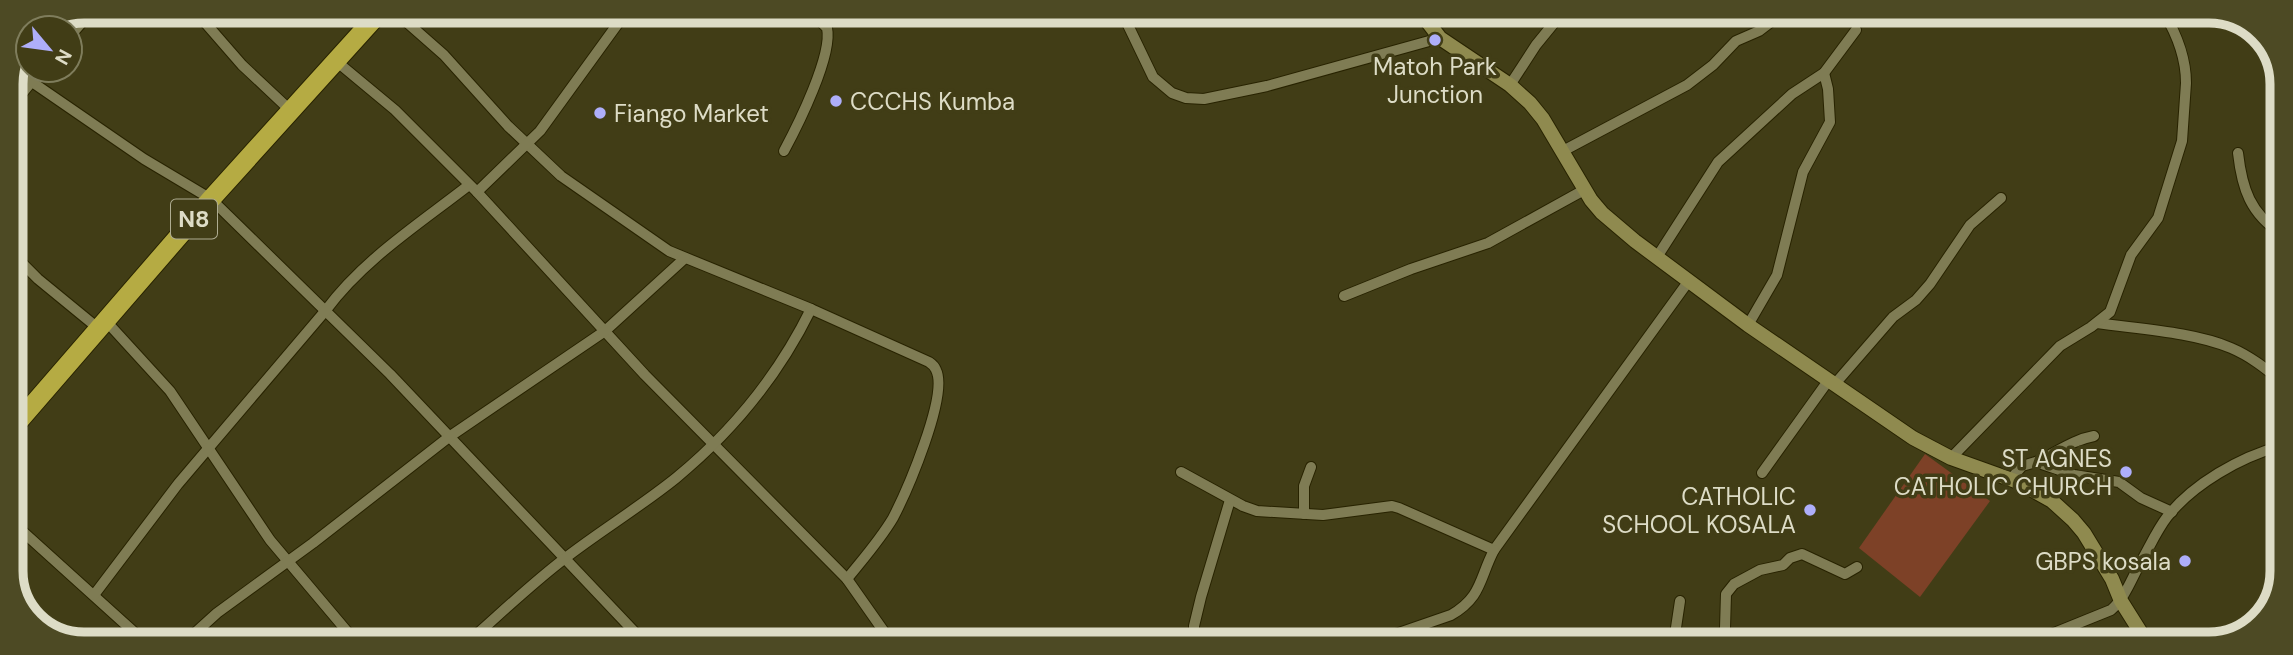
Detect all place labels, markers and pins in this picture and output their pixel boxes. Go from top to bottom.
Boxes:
marker: Matoh Park Junction [1427,32,1443,48]
place label: Matoh Park Junction [1373,51,1497,110]
place label: CCCHS Kumba [850,86,1015,117]
marker: CCCHS Kumba [828,93,844,109]
place label: Fiango Market [614,98,769,129]
marker: Fiango Market [592,105,608,121]
place label: ST AGNES CATHOLIC CHURCH [1894,443,2112,502]
marker: ST AGNES CATHOLIC CHURCH [2118,464,2134,480]
place label: CATHOLIC SCHOOL KOSALA [1602,481,1796,540]
marker: CATHOLIC SCHOOL KOSALA [1802,502,1818,518]
place label: GBPS kosala [2035,546,2171,577]
marker: GBPS kosala [2177,553,2193,569]

